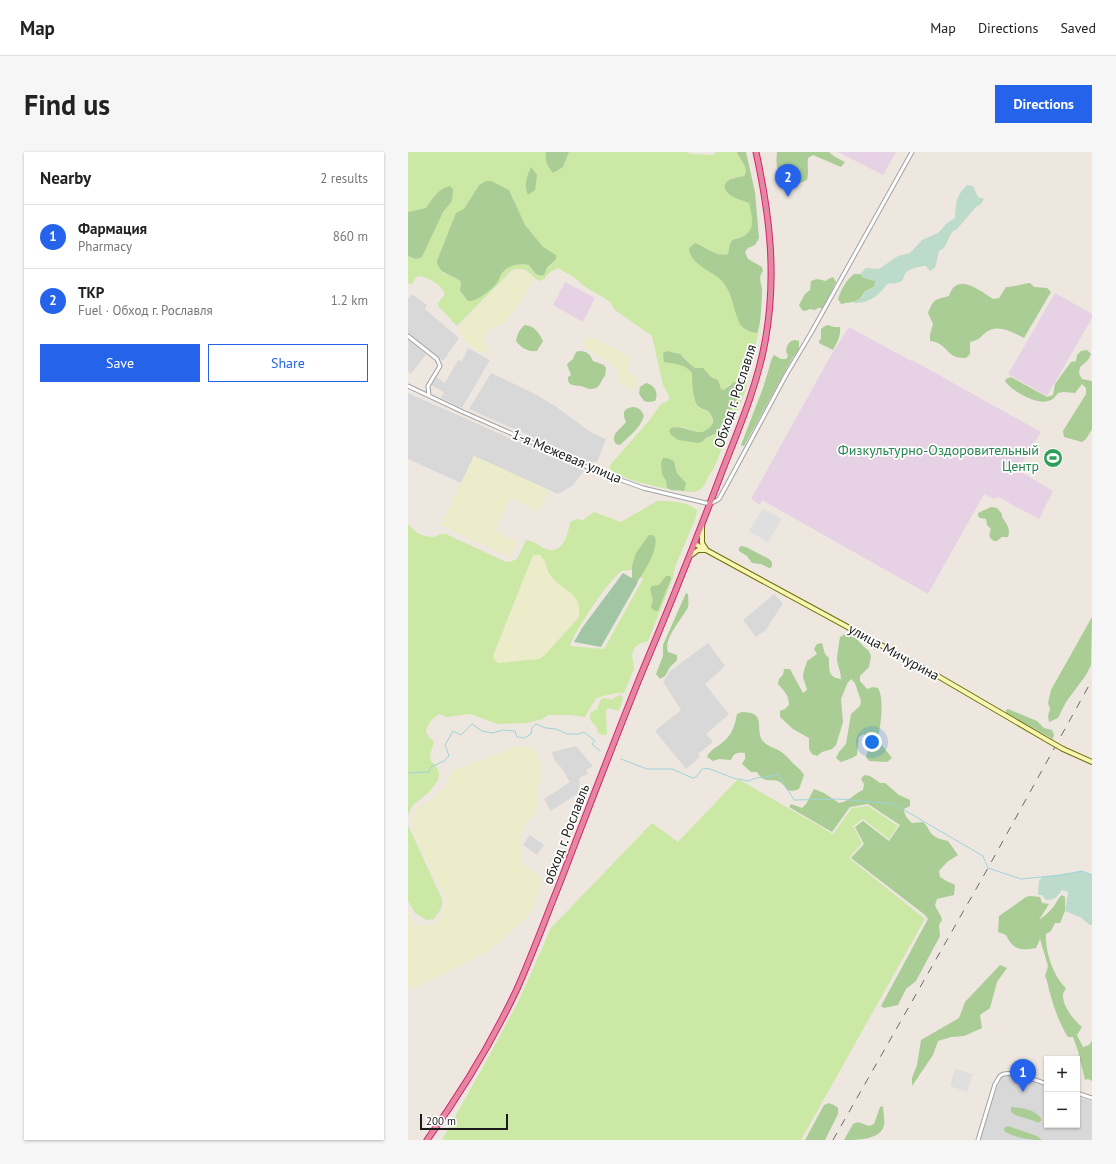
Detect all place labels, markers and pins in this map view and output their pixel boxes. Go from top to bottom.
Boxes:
pin: 2 [775,164,801,197]
place label: Физкультурно-Оздоровительный Центр [838,441,1039,475]
sports icon: Физкультурно-Оздоровительный Центр [1042,447,1064,469]
pin: 1 [1010,1059,1036,1092]

